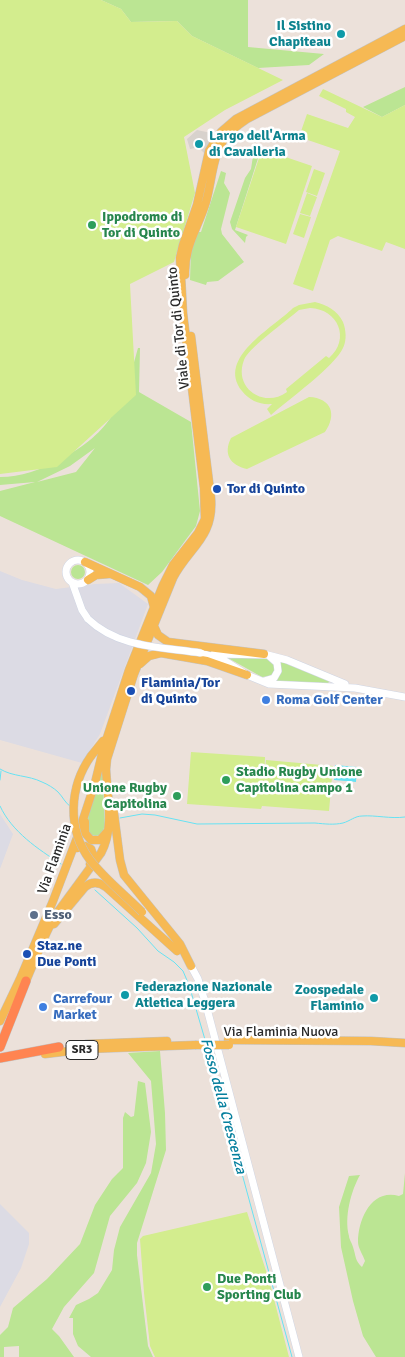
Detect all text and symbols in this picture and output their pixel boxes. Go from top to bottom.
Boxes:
place label: Il Sistino Chapiteau [269,18,331,50]
marker: Il Sistino Chapiteau [335,28,347,40]
place label: Largo dell'Arma di Cavalleria [209,128,306,160]
marker: Largo dell'Arma di Cavalleria [193,138,205,150]
place label: Ippodromo di Tor di Quinto [102,209,182,242]
marker: Ippodromo di Tor di Quinto [86,219,98,231]
street label: Viale di Tor di Quinto [164,266,194,390]
place label: Tor di Quinto [227,481,305,497]
marker: Tor di Quinto [211,483,223,495]
place label: Flaminia/Tor di Quinto [141,675,220,708]
marker: Flaminia/Tor di Quinto [125,685,137,697]
place label: Roma Golf Center [276,692,383,708]
marker: Roma Golf Center [260,694,272,706]
place label: Stadio Rugby Unione Capitolina campo 1 [236,764,363,796]
marker: Stadio Rugby Unione Capitolina campo 1 [220,774,232,786]
place label: Unione Rugby Capitolina [83,780,167,812]
marker: Unione Rugby Capitolina [171,790,183,802]
street label: Via Flaminia [34,821,76,897]
place label: Esso [44,907,72,923]
marker: Esso [28,909,40,921]
place label: Staz.ne Due Ponti [37,938,96,970]
marker: Staz.ne Due Ponti [21,948,33,960]
place label: Federazione Nazionale Atletica Leggera [135,979,272,1012]
place label: Zoospedale Flaminio [295,982,364,1014]
marker: Federazione Nazionale Atletica Leggera [119,989,131,1001]
place label: Carrefour Market [53,991,112,1024]
marker: Zoospedale Flaminio [368,992,380,1004]
marker: Carrefour Market [37,1001,49,1013]
street label: Via Flaminia Nuova [224,1024,338,1040]
water label: Fosso della Crescenza [196,1036,250,1176]
road number: SR3 [66,1040,98,1060]
place label: Due Ponti Sporting Club [217,1271,301,1304]
marker: Due Ponti Sporting Club [201,1281,213,1293]

